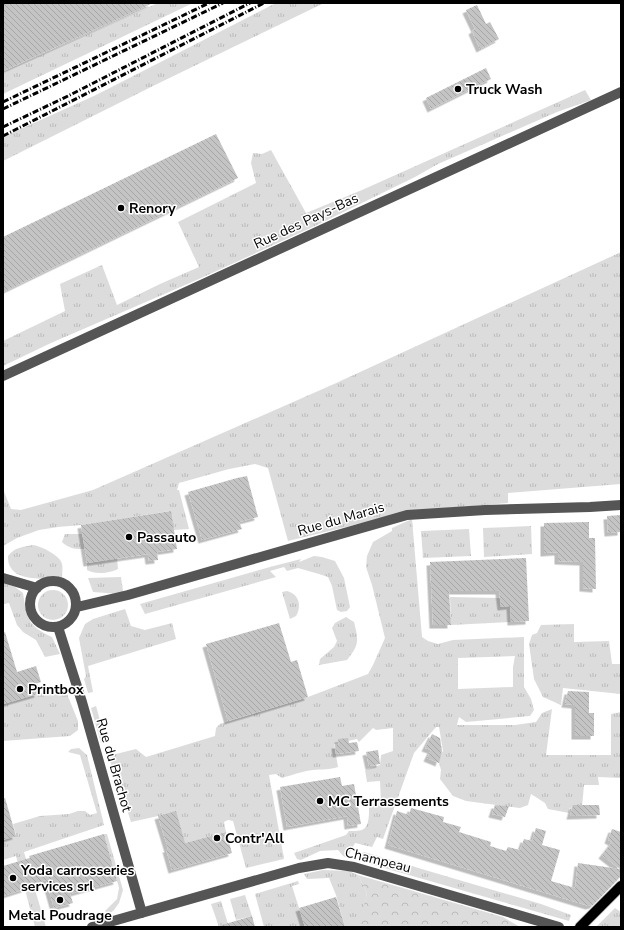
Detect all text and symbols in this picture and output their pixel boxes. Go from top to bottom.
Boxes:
place label: Truck Wash [466,80,543,99]
marker: Truck Wash [453,84,463,94]
street label: Rue des Pays-Bas [251,188,362,254]
place label: Renory [129,199,176,218]
marker: Renory [116,203,126,213]
street label: Rue du Marais [295,497,387,540]
place label: Passauto [137,528,196,547]
marker: Passauto [124,532,134,542]
place label: Printbox [28,680,84,699]
marker: Printbox [15,684,25,694]
street label: Rue du Brachot [92,716,136,814]
place label: MC Terrassements [328,792,449,811]
marker: MC Terrassements [315,796,325,806]
place label: Contr'All [225,829,284,848]
marker: Contr'All [212,833,222,843]
street label: Champeau [343,843,413,877]
place label: Yoda carrosseries services srl [20,861,134,896]
marker: Yoda carrosseries services srl [8,873,18,883]
marker: Metal Poudrage [55,895,65,905]
place label: Metal Poudrage [8,906,112,925]

